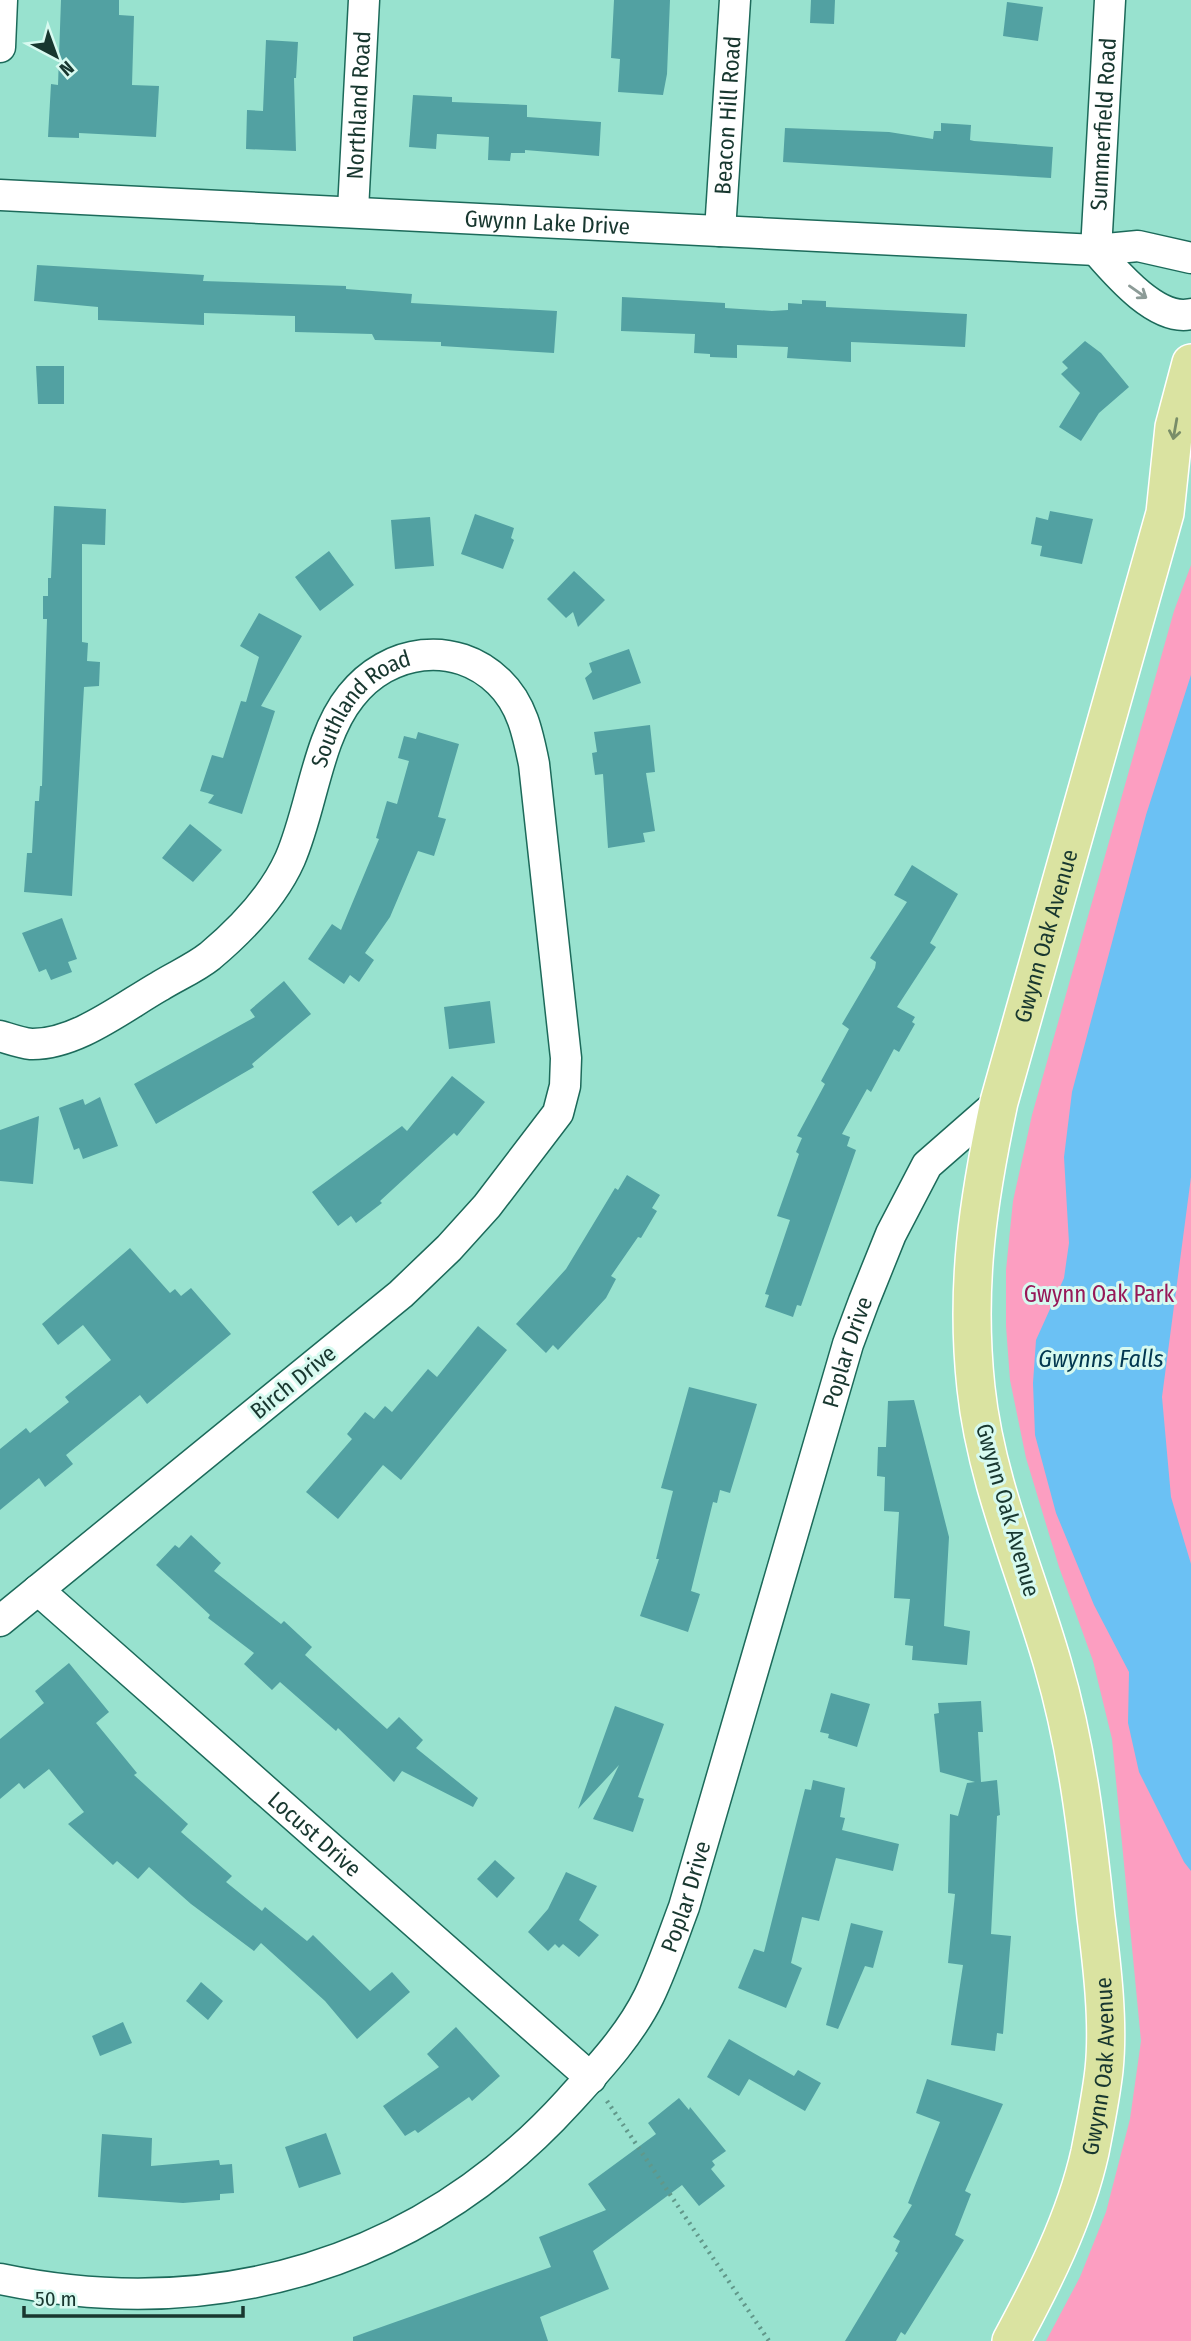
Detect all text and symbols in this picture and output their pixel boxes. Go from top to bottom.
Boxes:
north arrow [21,21,91,91]
street label: Northland Road [341,30,376,180]
street label: Beacon Hill Road [708,35,747,196]
street label: Summerfield Road [1084,37,1122,211]
text: N [55,56,79,81]
street label: Gwynn Lake Drive [464,204,631,241]
one-way arrow [1128,285,1147,300]
one-way arrow [1168,417,1181,440]
street label: Southland Road [305,644,414,771]
street label: Gwynn Oak Avenue [1008,846,1084,1026]
park label: Gwynn Oak Park [1024,1280,1175,1308]
street label: Poplar Drive [816,1293,878,1411]
street label: Birch Drive [245,1339,341,1425]
water label: Gwynns Falls [1038,1345,1164,1373]
street label: Gwynn Oak Avenue [970,1420,1046,1600]
street label: Locust Drive [262,1786,367,1883]
street label: Poplar Drive [655,1838,716,1956]
street label: Gwynn Oak Avenue [1076,1976,1120,2158]
scale bar [24,2274,243,2318]
text: 50 m [35,2286,77,2312]

